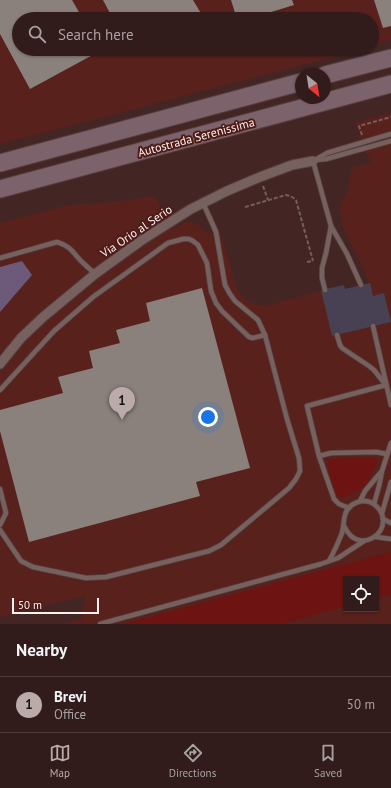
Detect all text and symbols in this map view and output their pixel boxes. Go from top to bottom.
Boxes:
search box [12,12,379,56]
icon: search [26,23,48,45]
text: Search here [58,25,134,44]
north arrow [295,68,331,104]
street label: Autostrada Serenissima [136,114,256,160]
street label: Via Orio al Serio [96,202,175,261]
pin: 1 [109,387,135,420]
your location [198,407,218,427]
map controls [343,576,379,612]
button: locate [343,576,379,612]
scale bar [12,596,99,615]
text: 50 m [18,598,42,612]
text: Nearby [16,639,67,661]
text: Brevi [54,687,87,706]
text: 1 [25,696,33,713]
text: 50 m [347,696,375,713]
text: Office [54,706,86,723]
tab: Map [49,742,71,780]
tab: Directions [169,742,216,780]
tab: Saved [314,742,342,780]

